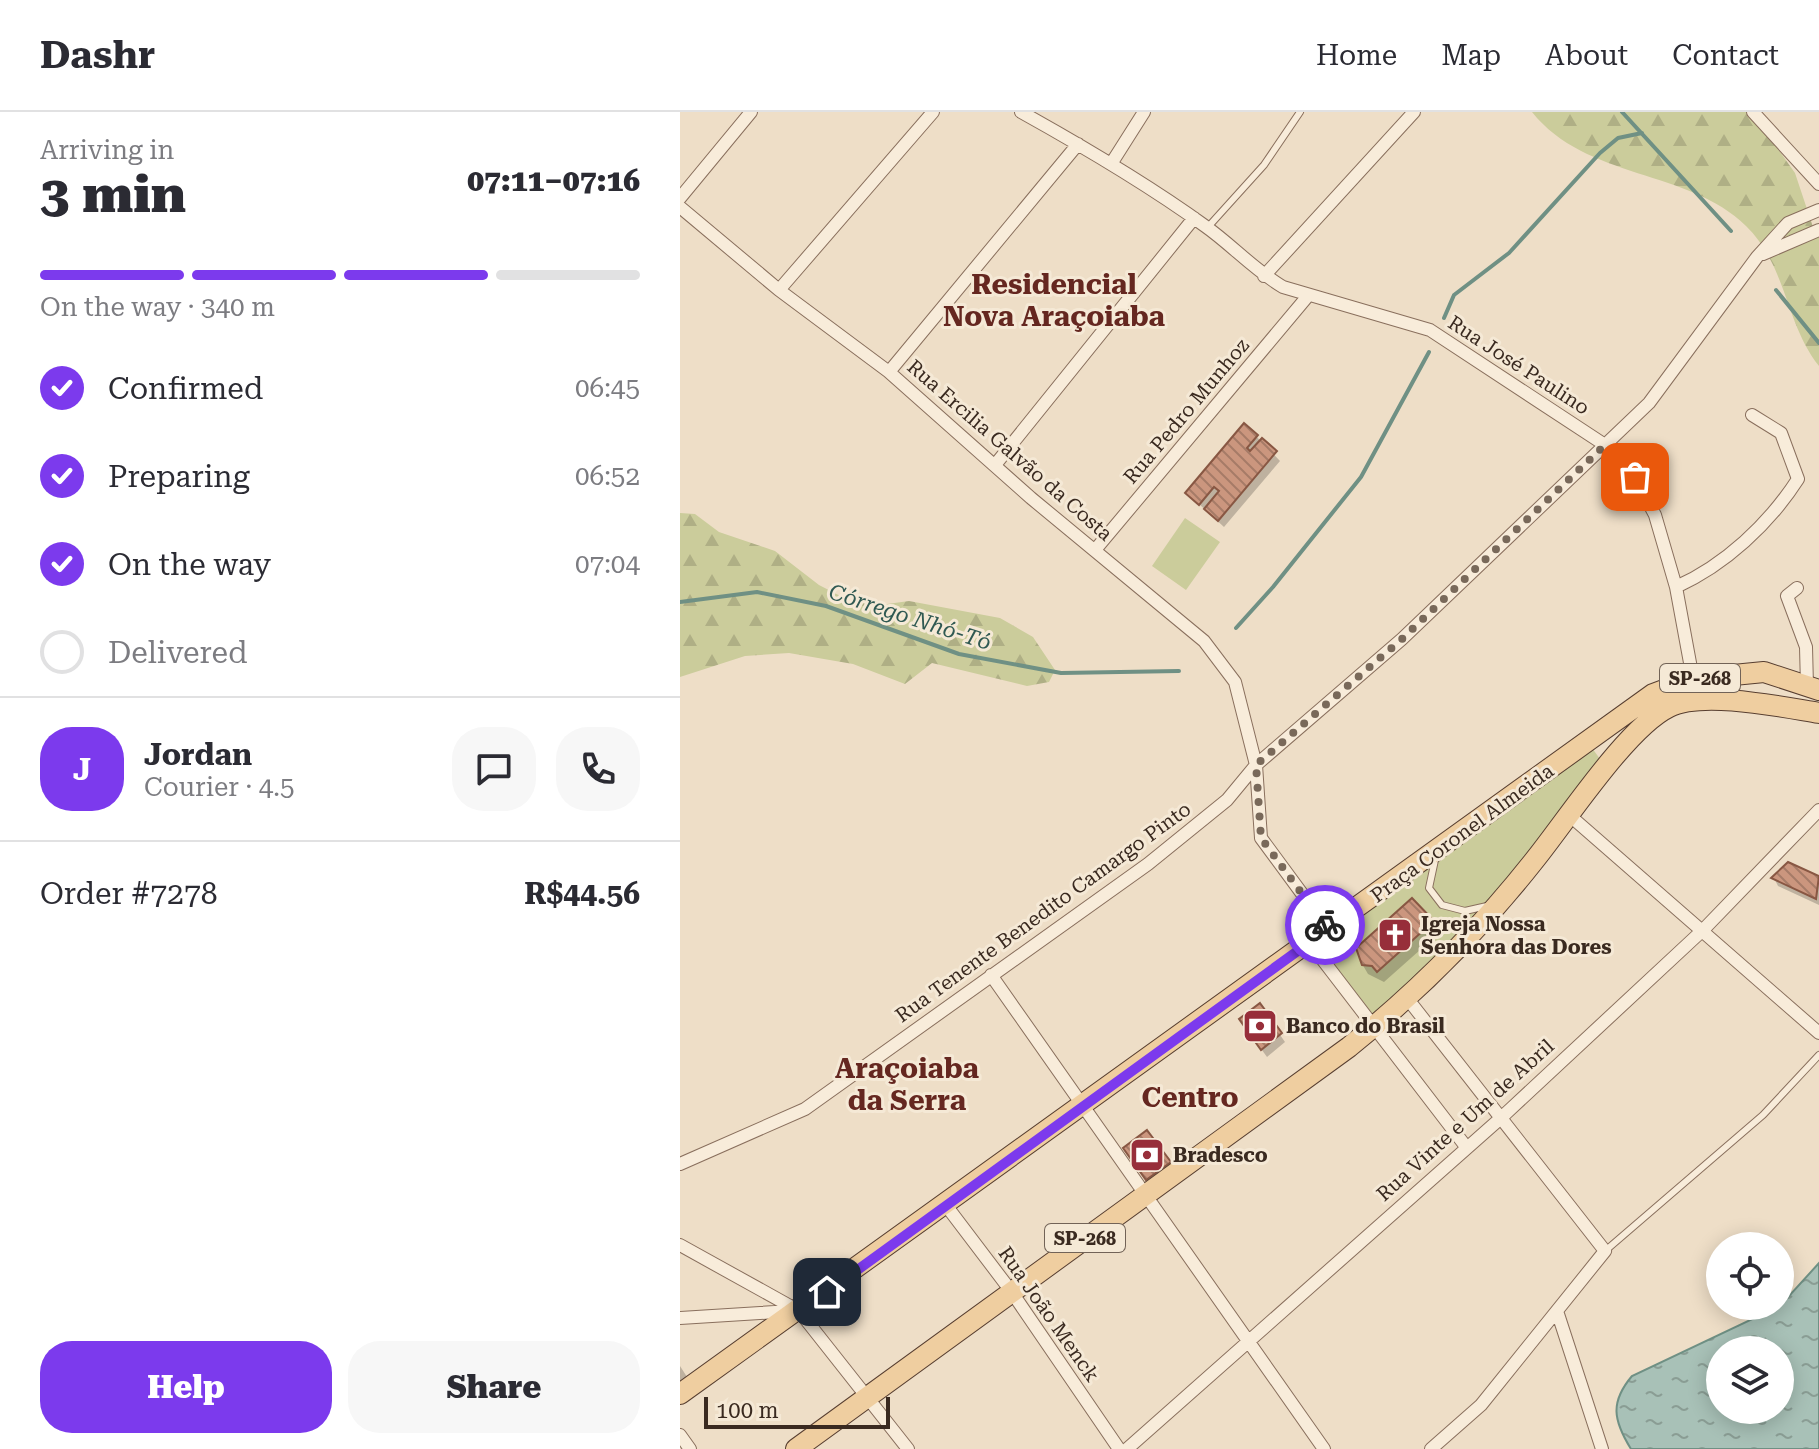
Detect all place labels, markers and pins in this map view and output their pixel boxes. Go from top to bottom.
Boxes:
pin [1601,443,1669,511]
place label: Igreja Nossa Senhora das Dores [1421,912,1612,959]
church icon: Igreja Nossa Senhora das Dores [1376,916,1414,954]
bank icon: Banco do Brasil [1241,1007,1279,1045]
place label: Banco do Brasil [1286,1014,1445,1038]
bank icon: Bradesco [1128,1136,1166,1174]
place label: Bradesco [1173,1143,1268,1167]
pin [793,1258,861,1326]

